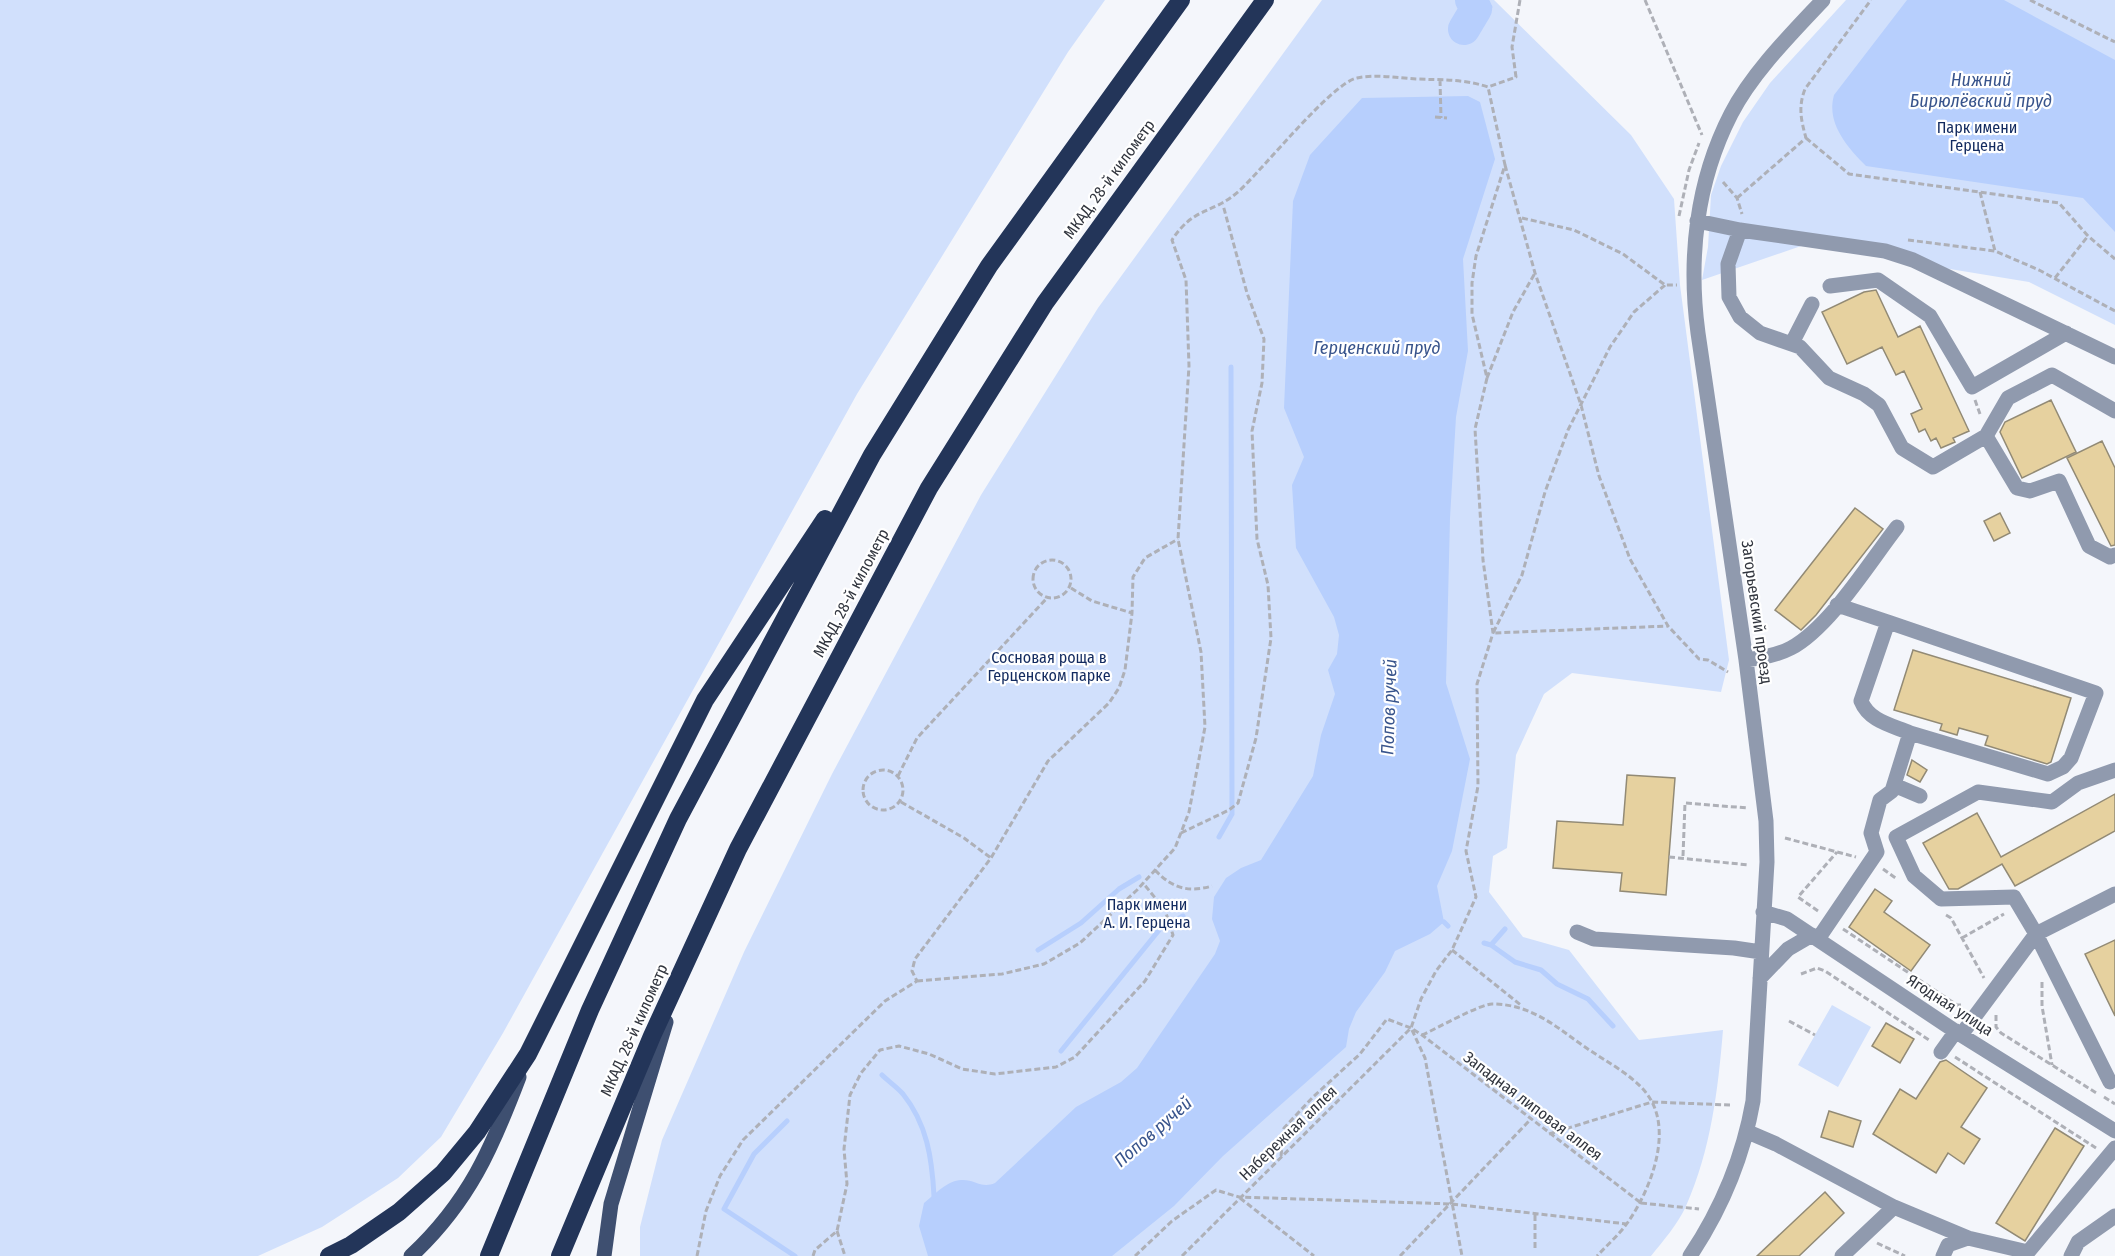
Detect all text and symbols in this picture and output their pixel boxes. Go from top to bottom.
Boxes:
water label: Нижний Бирюлёвский пруд [1910,69,2052,112]
street label: МКАД, 28-й километр [1059,116,1159,242]
park label: Парк имени Герцена [1937,118,2017,155]
water label: Герценский пруд [1313,337,1441,359]
street label: МКАД, 28-й километр [809,526,893,660]
street label: Загорьевский проезд [1738,539,1776,685]
park label: Сосновая роща в Герценском парке [987,648,1111,685]
water label: Попов ручей [1376,659,1402,755]
park label: Парк имени А. И. Герцена [1103,895,1191,932]
street label: МКАД, 28-й километр [596,961,672,1099]
street label: Ягодная улица [1903,970,1997,1040]
street label: Западная липовая аллея [1460,1048,1606,1164]
street label: Набережная аллея [1235,1082,1341,1184]
water label: Попов ручей [1109,1092,1197,1172]

